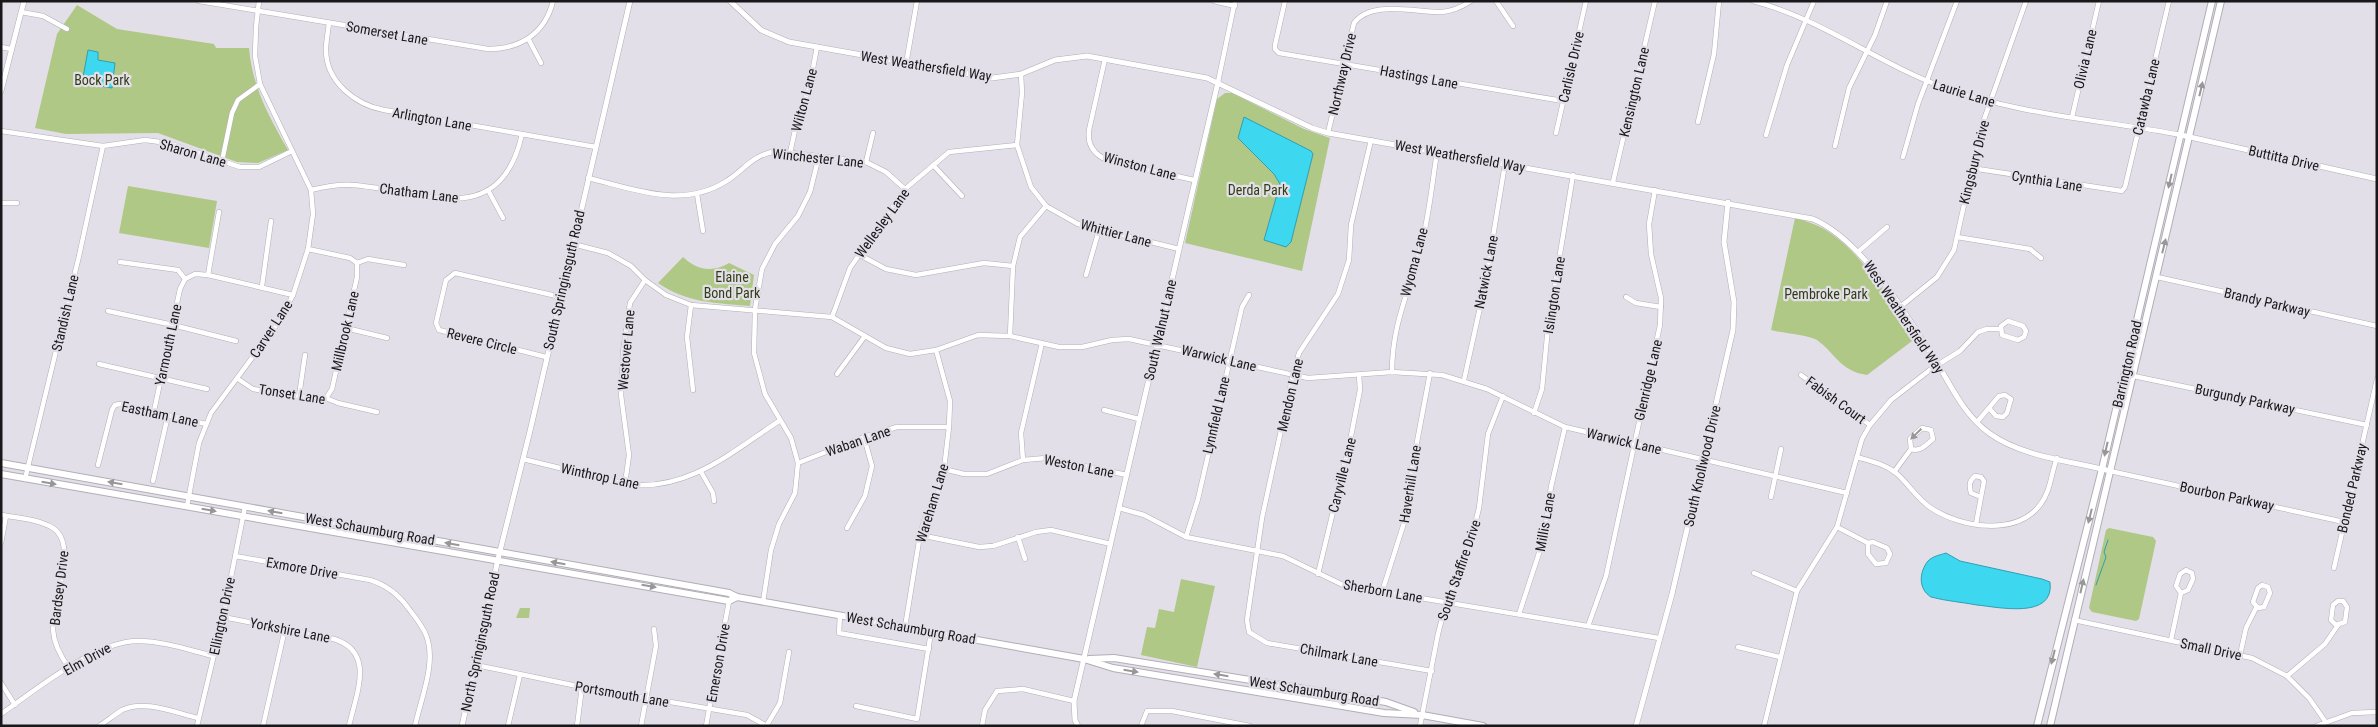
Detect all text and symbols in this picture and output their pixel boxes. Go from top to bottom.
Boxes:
street label: Somerset Lane [345,18,430,48]
street label: Olivia Lane [2070,27,2100,90]
street label: Carlisle Drive [1555,29,1587,104]
street label: Northway Drive [1325,31,1359,117]
street label: Kensington Lane [1616,45,1652,139]
street label: West Weathersfield Way [859,48,993,84]
street label: Catawba Lane [2129,57,2163,137]
street label: Hastings Lane [1379,62,1460,92]
street label: Wilton Lane [788,66,820,133]
park label: Bock Park [74,72,131,88]
street label: Laurie Lane [1931,76,1997,110]
one-way arrow [2197,81,2205,96]
street label: Arlington Lane [391,104,473,134]
street label: Kingsbury Drive [1956,118,1992,206]
street label: Sharon Lane [158,136,229,170]
street label: West Weathersfield Way [1393,137,1527,175]
street label: Buttitta Drive [2247,142,2321,174]
street label: Winchester Lane [772,145,865,171]
street label: Winston Lane [1102,149,1179,184]
street label: Cynthia Lane [2011,168,2084,195]
one-way arrow [2166,174,2174,189]
street label: Chatham Lane [379,180,460,206]
park label: Derda Park [1228,182,1289,198]
street label: Wellesley Lane [851,185,913,261]
street label: South Springinsguth Road [540,209,588,351]
street label: Whittier Lane [1079,216,1154,250]
street label: Wyoma Lane [1397,225,1431,298]
street label: Natwick Lane [1471,233,1501,310]
one-way arrow [2160,238,2168,253]
street label: Islington Lane [1540,255,1568,335]
street label: West Weathersfield Way [1860,258,1948,376]
park label: Elaine Bond Park [704,269,761,301]
street label: Standish Lane [48,273,82,353]
street label: South Walnut Lane [1141,278,1179,382]
street label: Brandy Parkway [2223,284,2312,320]
park label: Pembroke Park [1784,286,1869,302]
street label: Millbrook Lane [328,289,362,373]
street label: Carver Lane [246,297,296,361]
street label: Yarmouth Lane [152,302,185,387]
street label: Westover Lane [615,309,638,391]
street label: Barrington Road [2109,319,2145,409]
street label: Revere Circle [445,325,519,358]
street label: Glenridge Lane [1631,338,1665,422]
street label: Warwick Lane [1180,342,1259,375]
street label: Mendon Lane [1274,356,1306,433]
street label: Fabish Court [1803,373,1869,427]
street label: Lynnfield Lane [1199,374,1233,455]
street label: Tonset Lane [257,381,327,407]
street label: Burgundy Parkway [2194,381,2296,417]
street label: Eastham Lane [120,398,200,430]
street label: South Knollwood Drive [1680,403,1724,528]
street label: Waban Lane [823,422,893,460]
street label: Warwick Lane [1585,425,1664,458]
one-way arrow [1910,428,1922,440]
street label: Caryville Lane [1325,435,1359,514]
street label: Bonded Parkway [2334,441,2370,534]
one-way arrow [2102,442,2110,457]
street label: Haverhill Lane [1396,444,1424,524]
street label: Weston Lane [1043,451,1116,481]
street label: Winthrop Lane [559,460,641,492]
street label: Wareham Lane [912,461,952,544]
street label: Bourbon Parkway [2178,478,2276,514]
one-way arrow [42,479,58,487]
one-way arrow [107,479,123,487]
street label: Millis Lane [1532,491,1558,553]
one-way arrow [202,506,217,514]
one-way arrow [267,508,283,516]
one-way arrow [2086,509,2094,524]
street label: West Schaumburg Road [304,510,436,548]
street label: South Staffire Drive [1434,517,1484,623]
one-way arrow [444,539,460,547]
street label: Bardsey Drive [46,549,72,626]
street label: Exmore Drive [265,554,340,582]
one-way arrow [550,558,566,566]
street label: North Springinsguth Road [457,571,503,713]
street label: Ellington Drive [206,575,238,656]
street label: Sherborn Lane [1342,576,1424,606]
one-way arrow [2078,578,2086,593]
one-way arrow [641,583,657,591]
street label: West Schaumburg Road [845,609,977,647]
street label: Yorkshire Lane [248,614,332,646]
street label: Emerson Drive [703,622,733,704]
street label: Small Drive [2179,635,2243,663]
street label: Elm Drive [60,639,114,679]
street label: Chilmark Lane [1299,640,1380,670]
one-way arrow [2049,650,2057,665]
one-way arrow [1124,667,1140,675]
one-way arrow [1212,671,1228,679]
street label: West Schaumburg Road [1248,673,1380,709]
street label: Portsmouth Lane [574,678,671,710]

